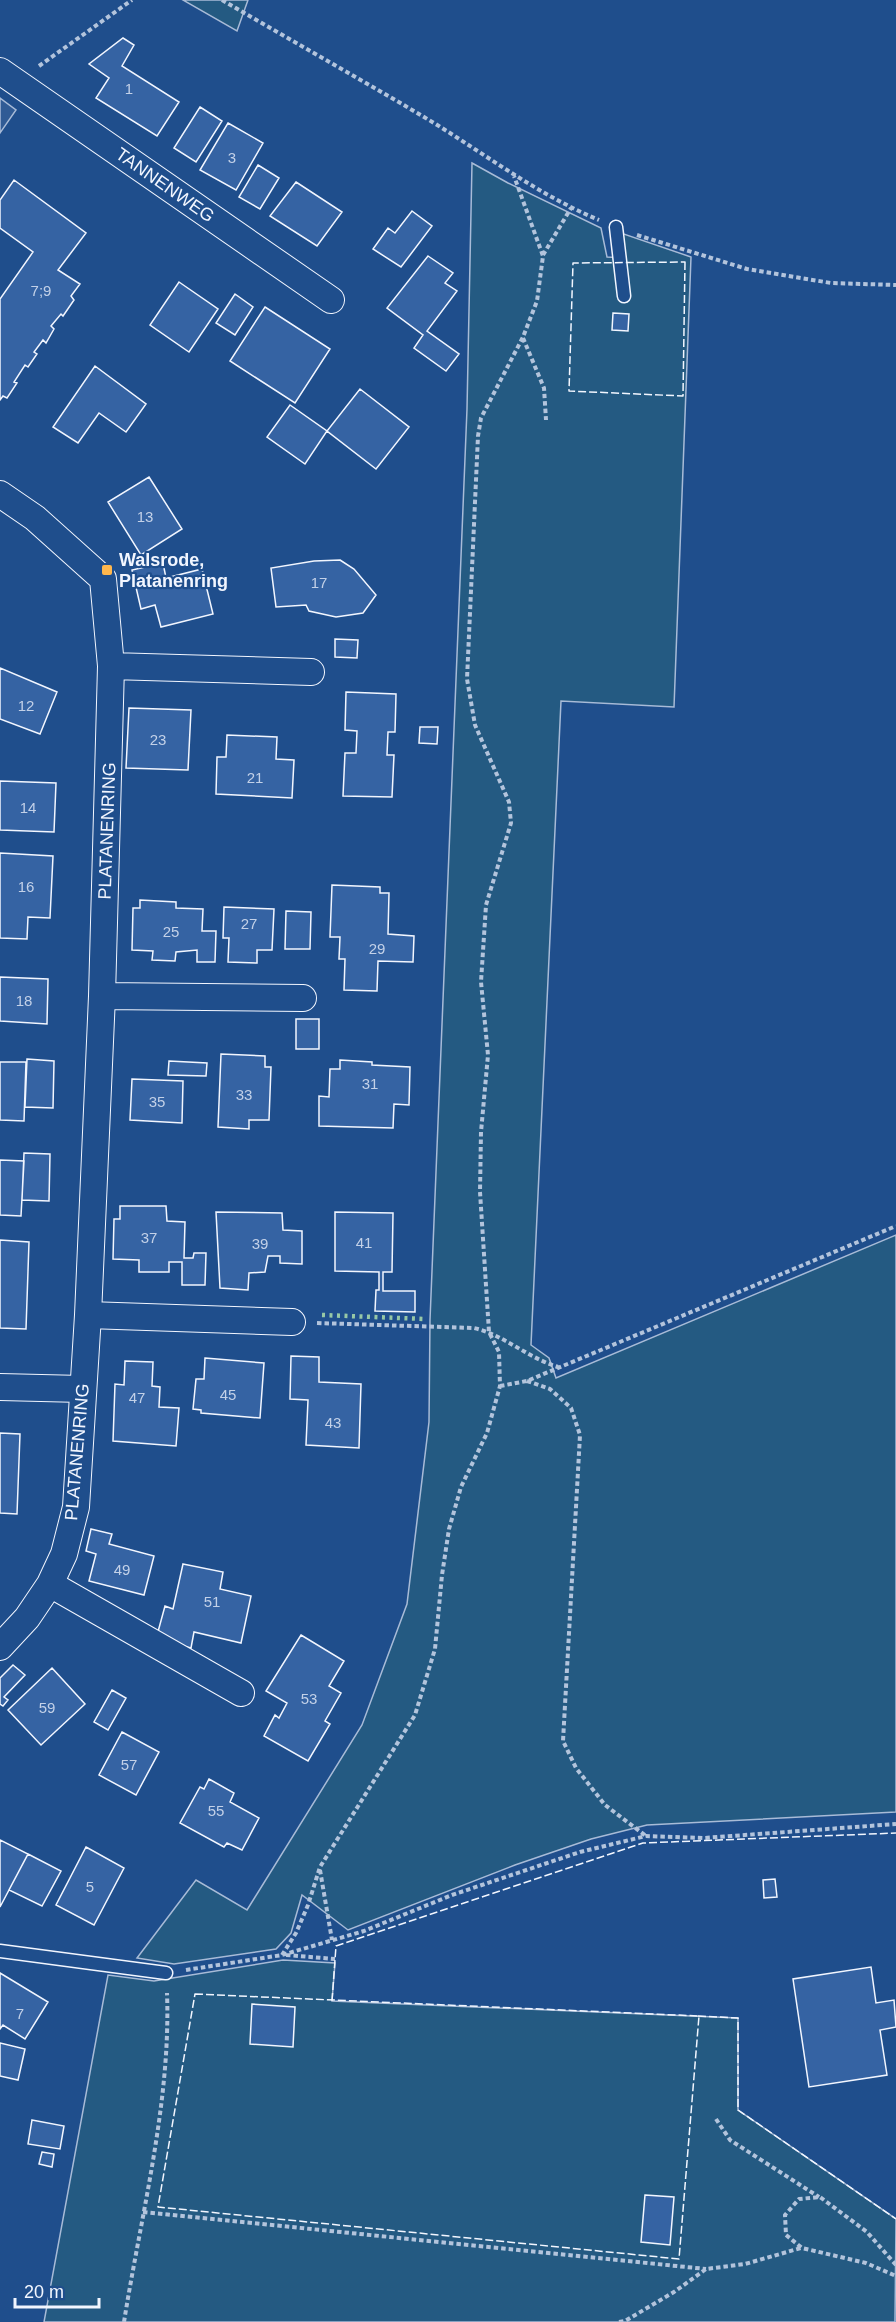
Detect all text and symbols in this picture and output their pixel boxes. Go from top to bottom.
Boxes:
house number: 1 [125,80,133,97]
street label: TANNENWEG [112,144,218,226]
house number: 3 [228,149,236,166]
house number: 7;9 [31,282,51,299]
house number: 13 [137,508,153,525]
place label: Walsrode, Platanenring [119,550,228,591]
marker: Walsrode, Platanenring [100,563,114,577]
house number: 17 [311,574,327,591]
house number: 12 [18,697,34,714]
house number: 23 [150,731,166,748]
street label: PLATANENRING [95,762,119,900]
house number: 21 [247,769,263,786]
house number: 14 [20,799,36,816]
house number: 16 [18,878,34,895]
house number: 27 [241,915,257,932]
house number: 25 [163,923,179,940]
house number: 29 [369,940,385,957]
house number: 18 [16,992,32,1009]
house number: 31 [362,1075,378,1092]
house number: 33 [236,1086,252,1103]
house number: 35 [149,1093,165,1110]
house number: 37 [141,1229,157,1246]
house number: 41 [356,1234,372,1251]
house number: 39 [252,1235,268,1252]
street label: PLATANENRING [61,1383,93,1521]
house number: 45 [220,1386,236,1403]
house number: 47 [129,1389,145,1406]
house number: 43 [325,1414,341,1431]
house number: 49 [114,1561,130,1578]
house number: 51 [204,1593,220,1610]
house number: 53 [301,1690,317,1707]
house number: 59 [39,1699,55,1716]
house number: 57 [121,1756,137,1773]
house number: 55 [208,1802,224,1819]
house number: 5 [86,1878,94,1895]
house number: 7 [16,2005,24,2022]
scale bar [15,2271,99,2309]
text: 20 m [24,2282,64,2302]

